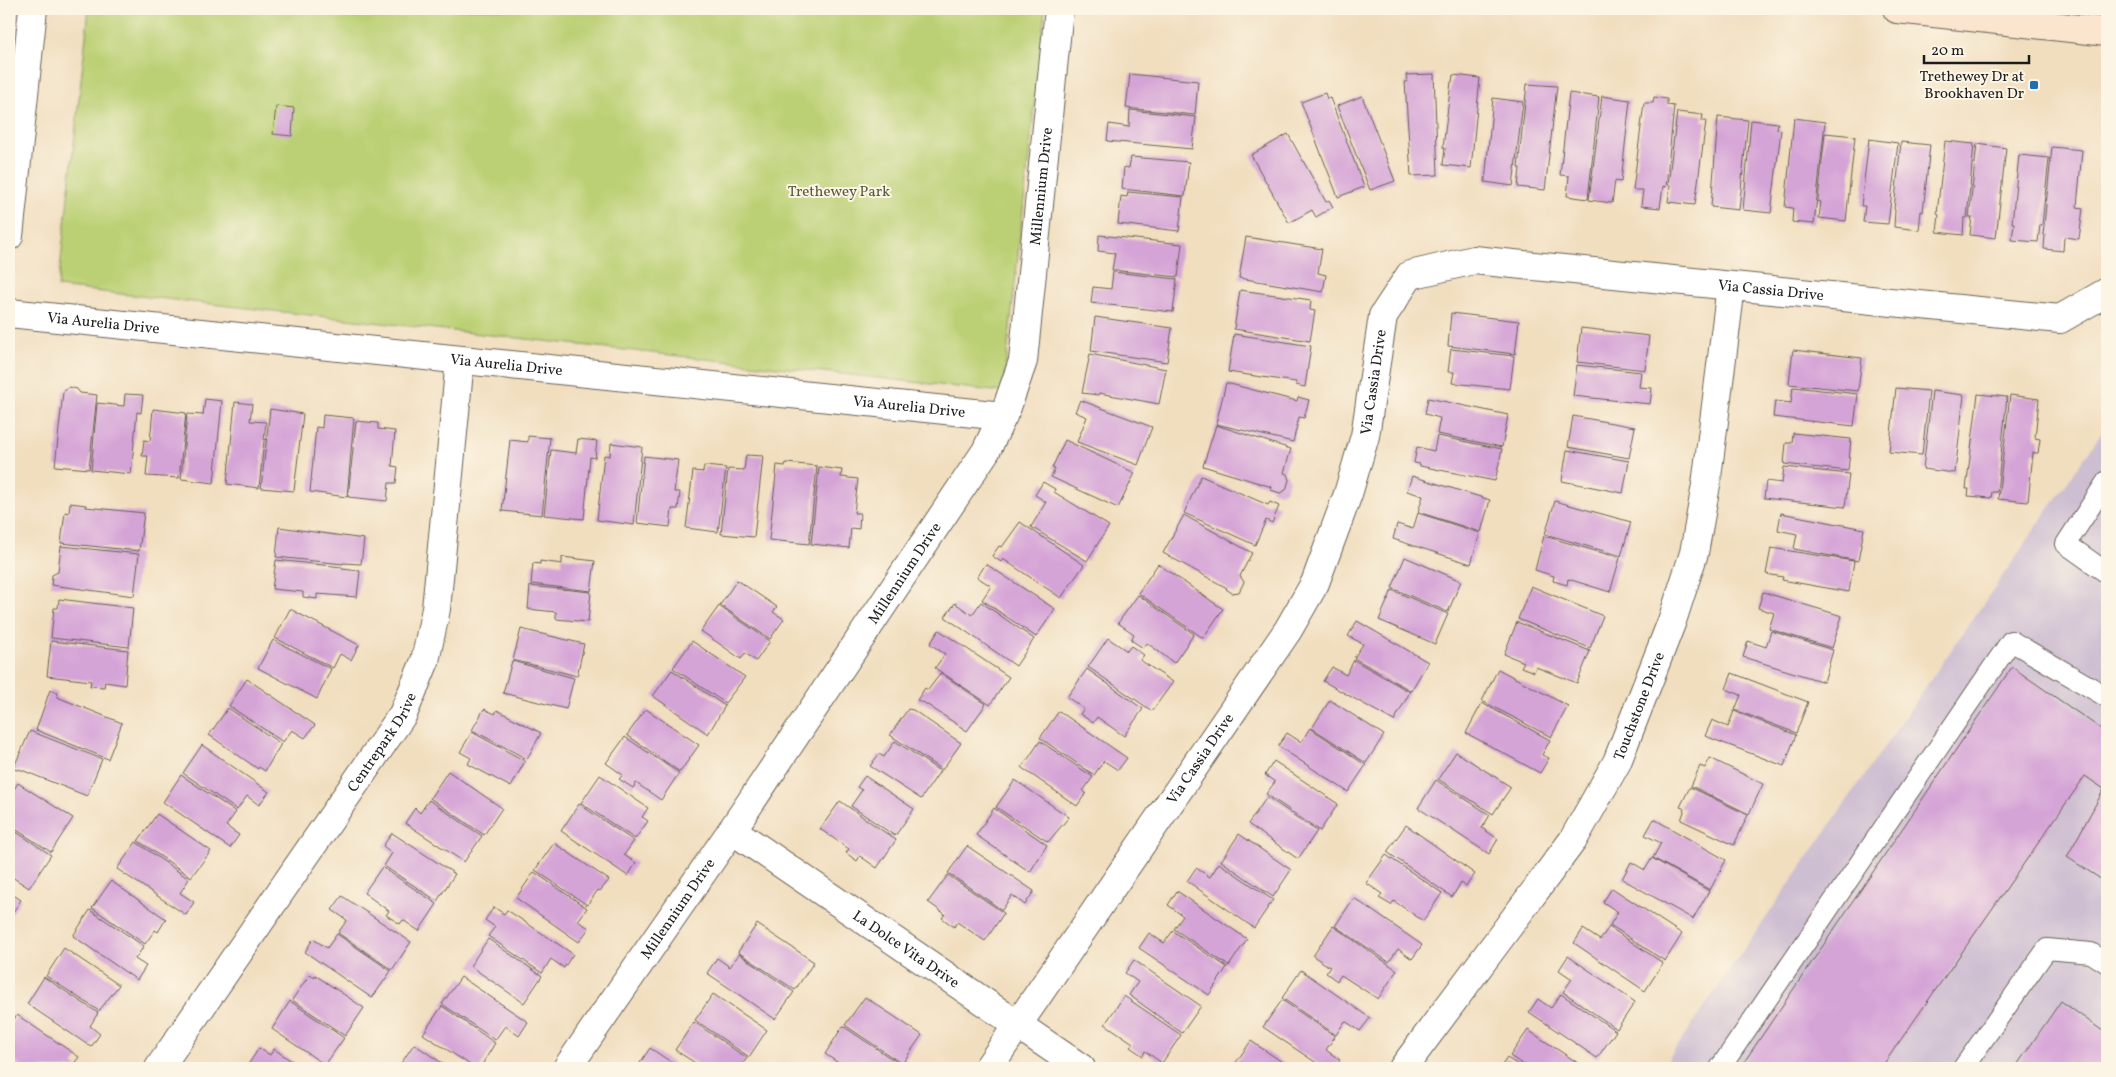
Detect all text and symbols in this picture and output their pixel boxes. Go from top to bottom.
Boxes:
scale bar [1924,32,2028,64]
text: 20 m [1931,41,1964,62]
place label: Trethewey Dr at Brookhaven Dr [1919,67,2024,105]
marker: Trethewey Dr at Brookhaven Dr [2028,79,2040,91]
street label: Millennium Drive [1026,126,1059,246]
park label: Trethewey Park [788,182,890,203]
street label: Via Cassia Drive [1717,276,1825,307]
street label: Via Aurelia Drive [46,308,161,341]
street label: Via Cassia Drive [1356,328,1393,436]
street label: Via Aurelia Drive [449,350,563,382]
street label: Via Aurelia Drive [852,392,966,424]
street label: Millennium Drive [864,519,947,629]
street label: Touchstone Drive [1610,649,1671,764]
street label: Centrepark Drive [343,690,423,797]
street label: Via Cassia Drive [1162,710,1240,809]
street label: Millennium Drive [636,855,721,964]
street label: La Dolce Vita Drive [848,906,963,994]

